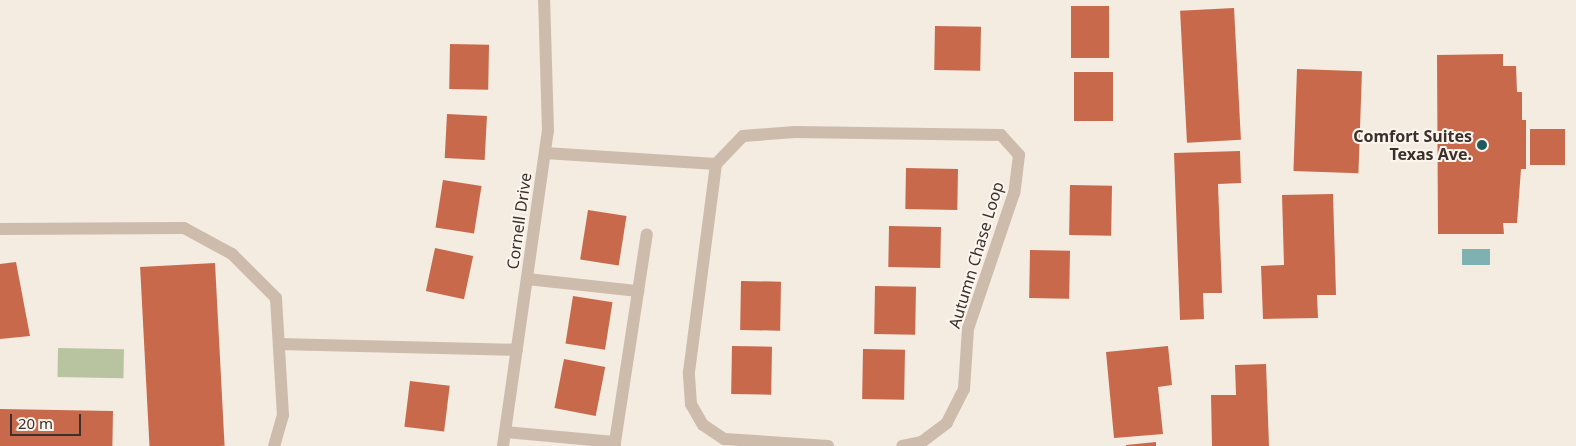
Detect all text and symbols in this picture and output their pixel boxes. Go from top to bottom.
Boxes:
place label: Comfort Suites Texas Ave. [1353,126,1472,164]
marker: Comfort Suites Texas Ave. [1476,139,1488,151]
street label: Cornell Drive [503,171,535,271]
street label: Autumn Chase Loop [945,179,1007,331]
scale bar [12,404,84,436]
text: 20 m [18,413,53,433]

